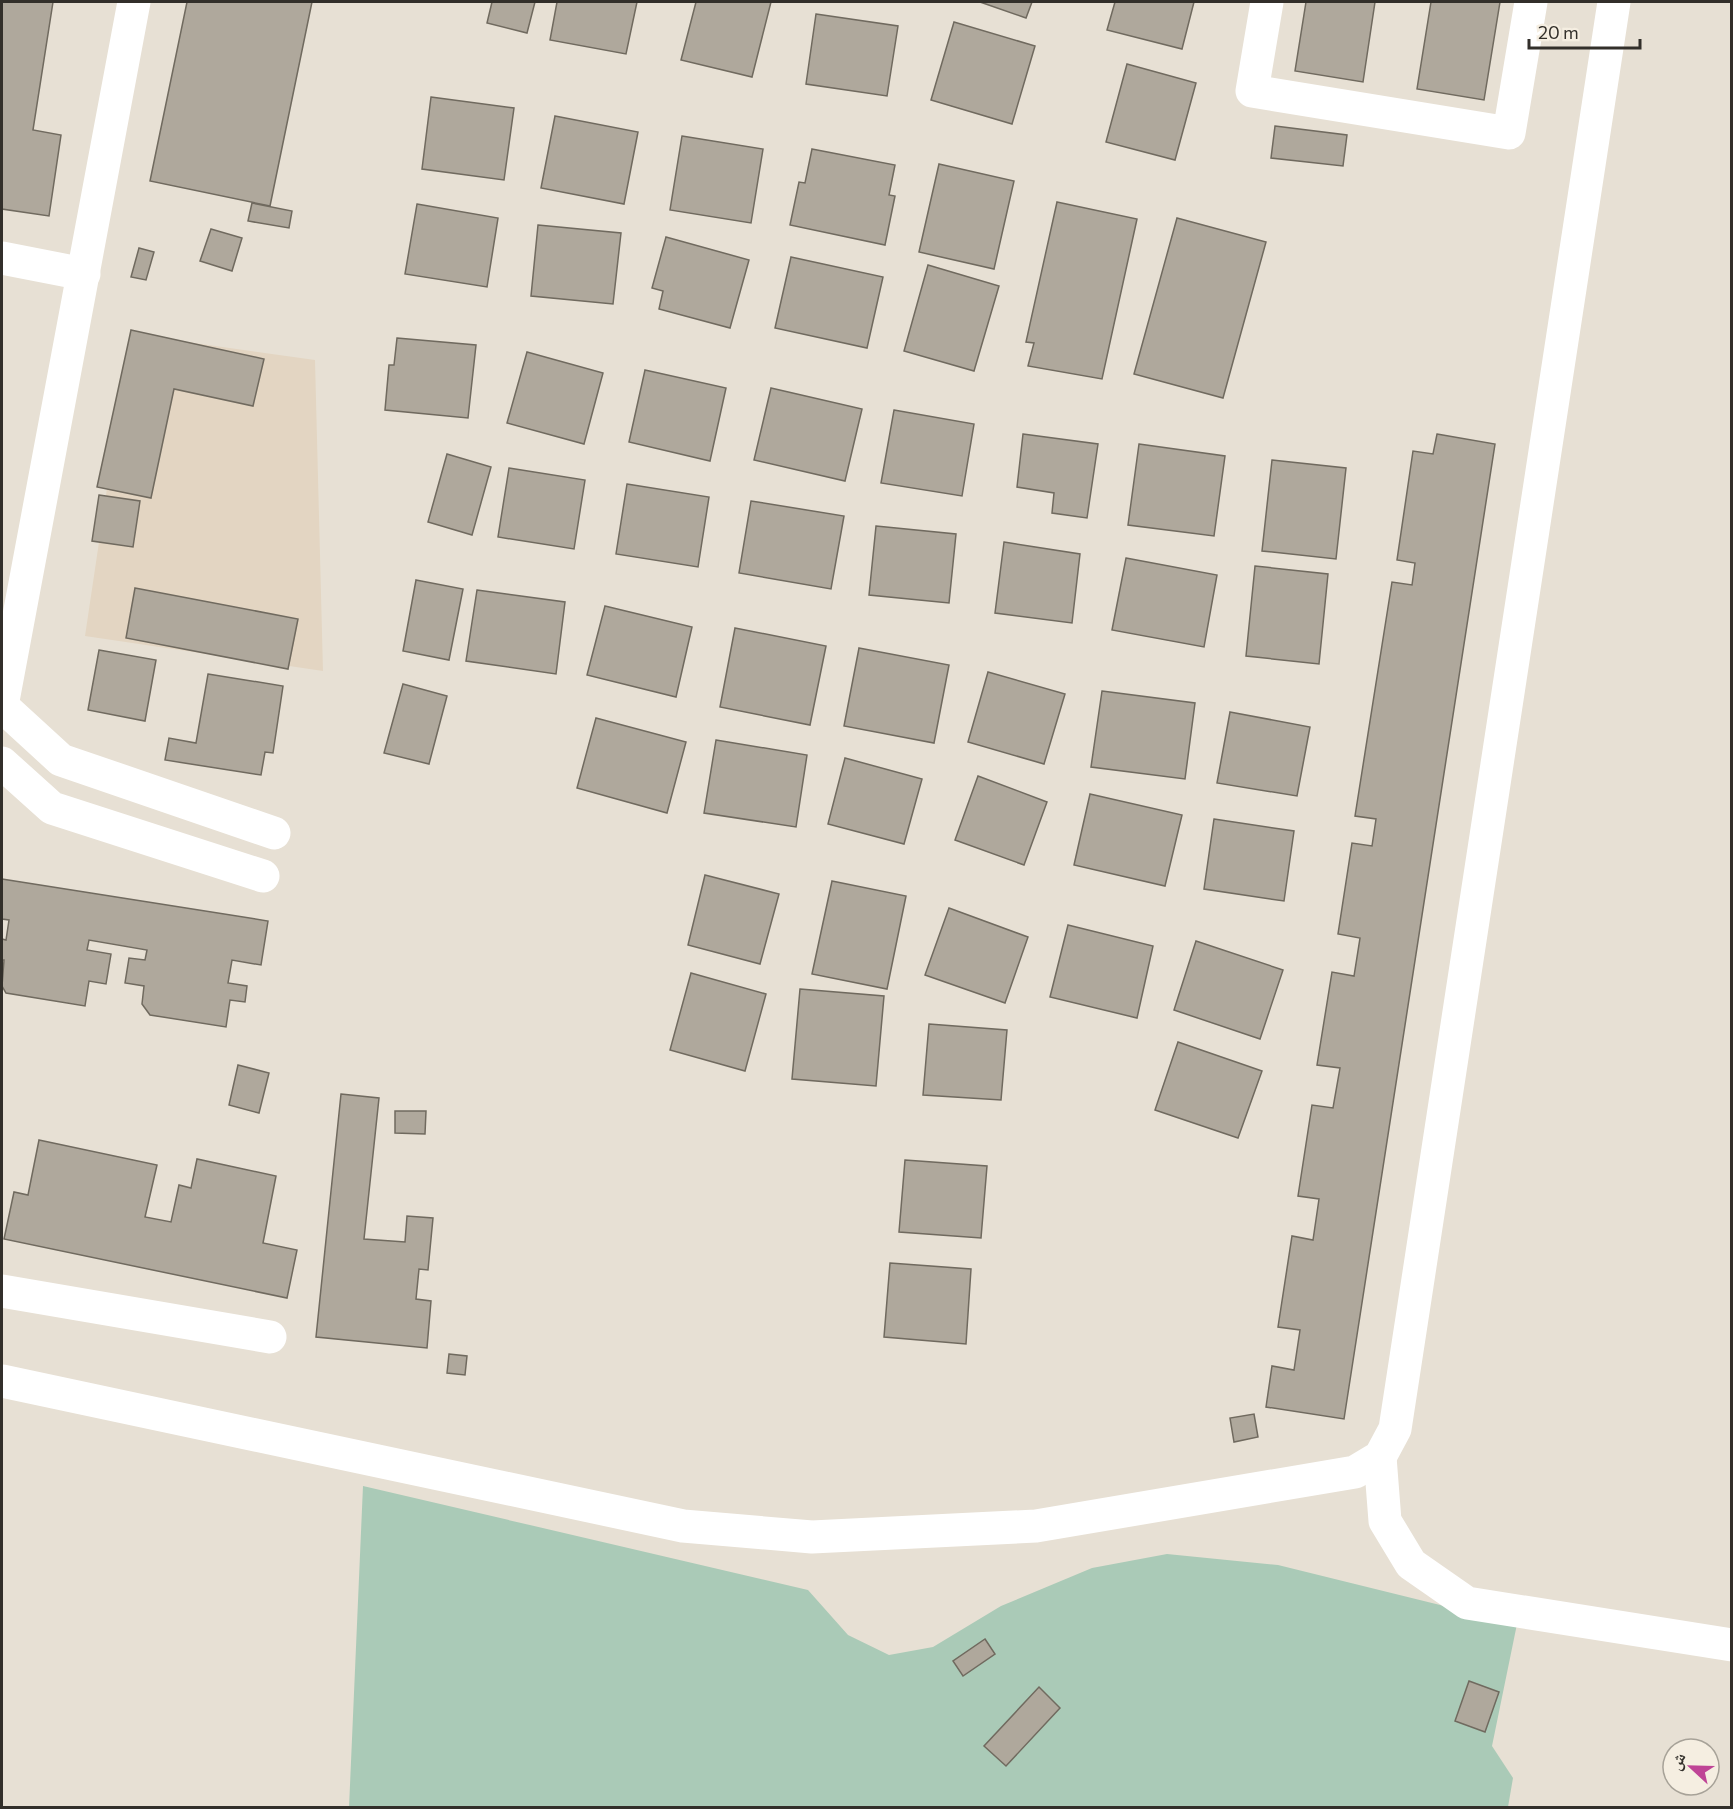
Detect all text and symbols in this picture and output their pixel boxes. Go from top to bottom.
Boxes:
scale bar [1529,12,1640,50]
text: 20 m [1538,21,1579,43]
north arrow [1661,1737,1721,1797]
text: ش [1665,1750,1690,1773]

